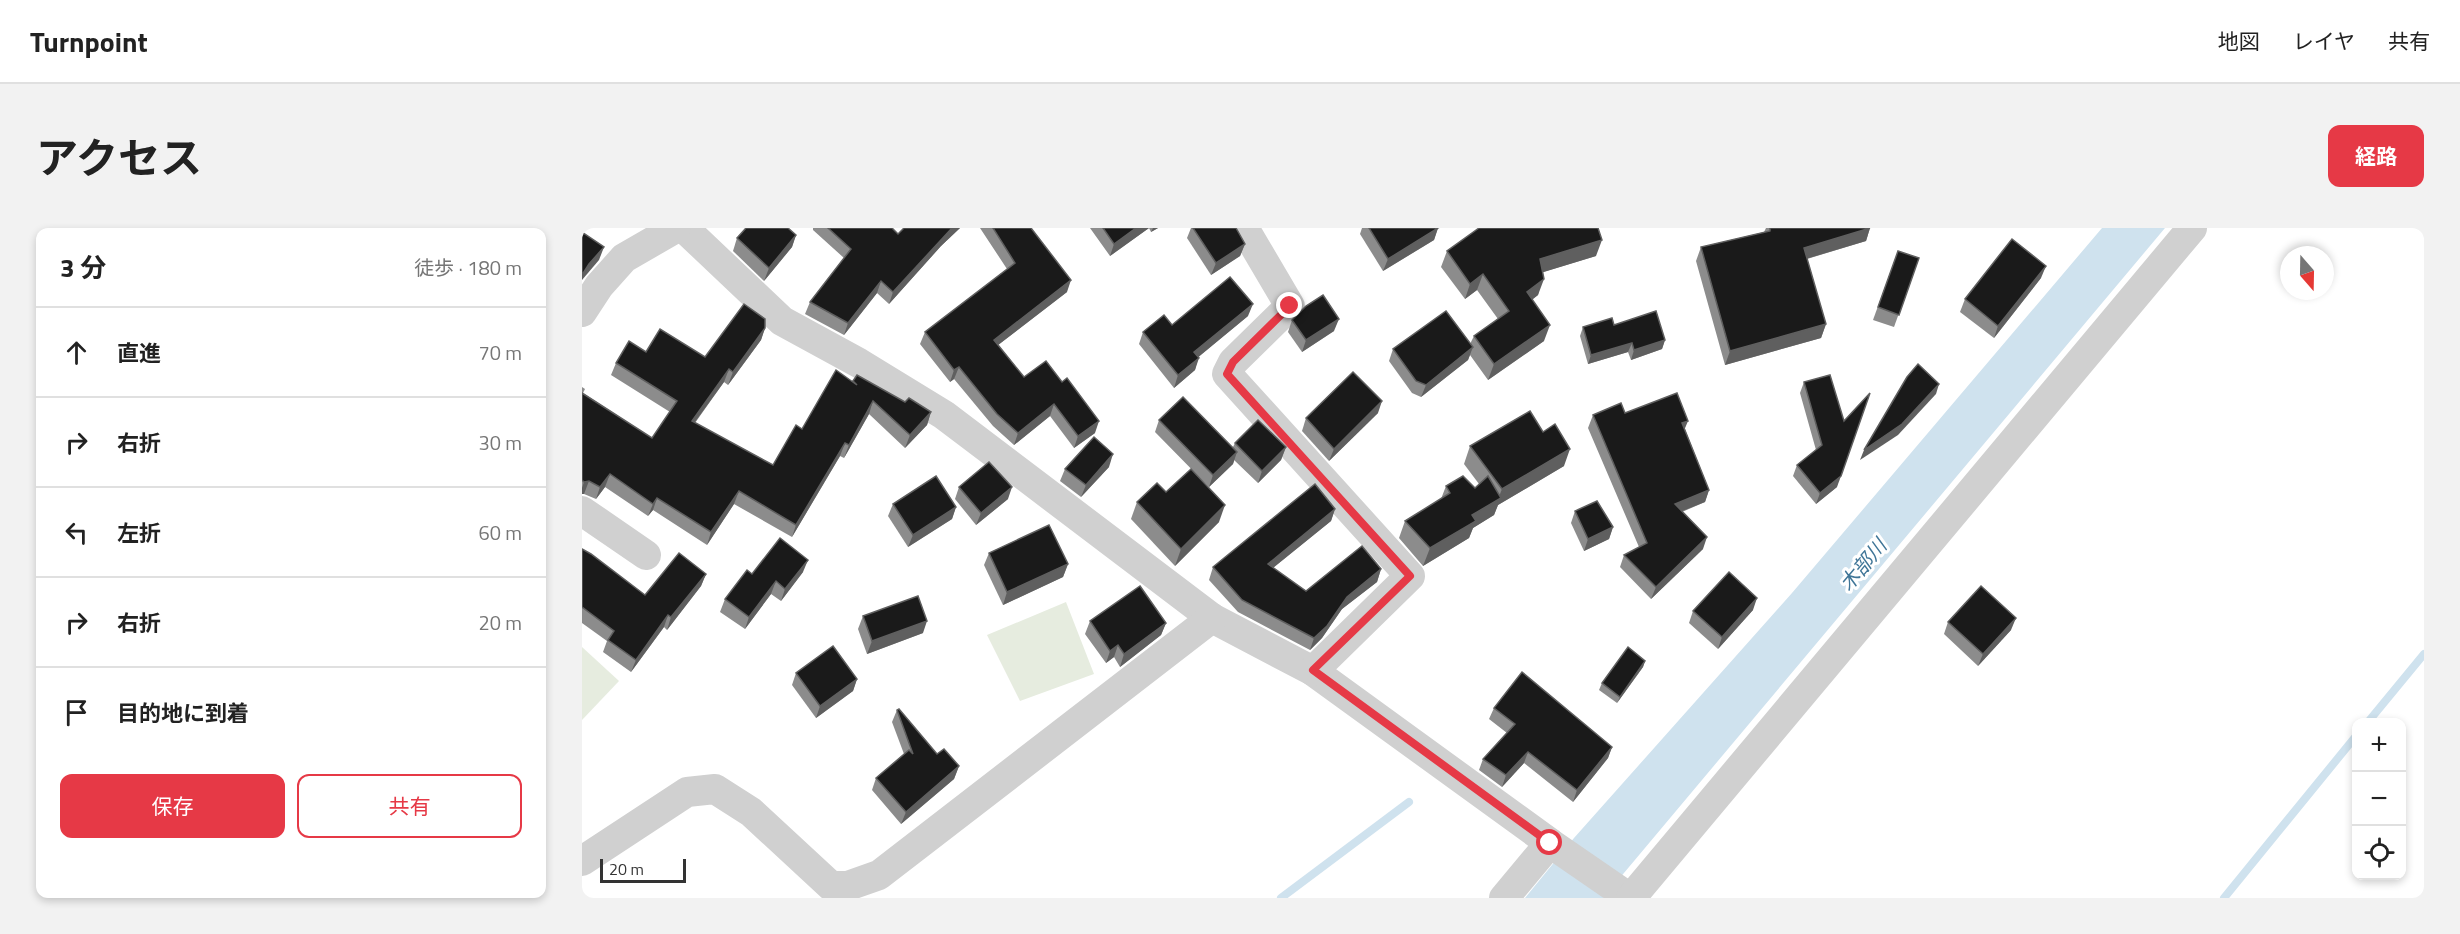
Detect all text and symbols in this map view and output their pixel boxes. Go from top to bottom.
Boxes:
text: Turnpoint [30,20,148,63]
text: 地図 [2218,25,2260,57]
text: レイヤ [2293,25,2355,57]
text: 共有 [2388,25,2430,57]
text: アクセス [36,125,202,189]
button: 経路 [2328,125,2424,187]
north arrow [2280,246,2334,300]
text: 3 分 [60,248,106,287]
text: 徒歩 · 180 m [414,252,522,283]
route end [1276,292,1302,318]
icon: ahead [60,336,93,369]
text: 直進 [117,336,161,370]
text: 70 m [478,337,522,368]
icon: right [60,426,93,459]
text: 右折 [117,426,161,460]
text: 30 m [478,427,522,458]
icon: left [60,516,93,549]
text: 左折 [117,516,161,550]
text: 60 m [478,517,522,548]
water label: 木部川 [1831,530,1895,598]
icon: right [60,606,93,639]
text: 右折 [117,606,161,640]
text: 20 m [478,607,522,638]
icon: arrive [60,696,93,729]
text: 目的地に到着 [117,696,249,730]
map controls [2352,718,2406,880]
button: + [2352,718,2406,772]
button: − [2352,772,2406,826]
button: 保存 [60,774,285,838]
button: 共有 [297,774,522,838]
button: locate [2352,826,2406,880]
route start [1536,829,1562,855]
scale bar [600,856,686,884]
text: 20 m [609,857,644,881]

